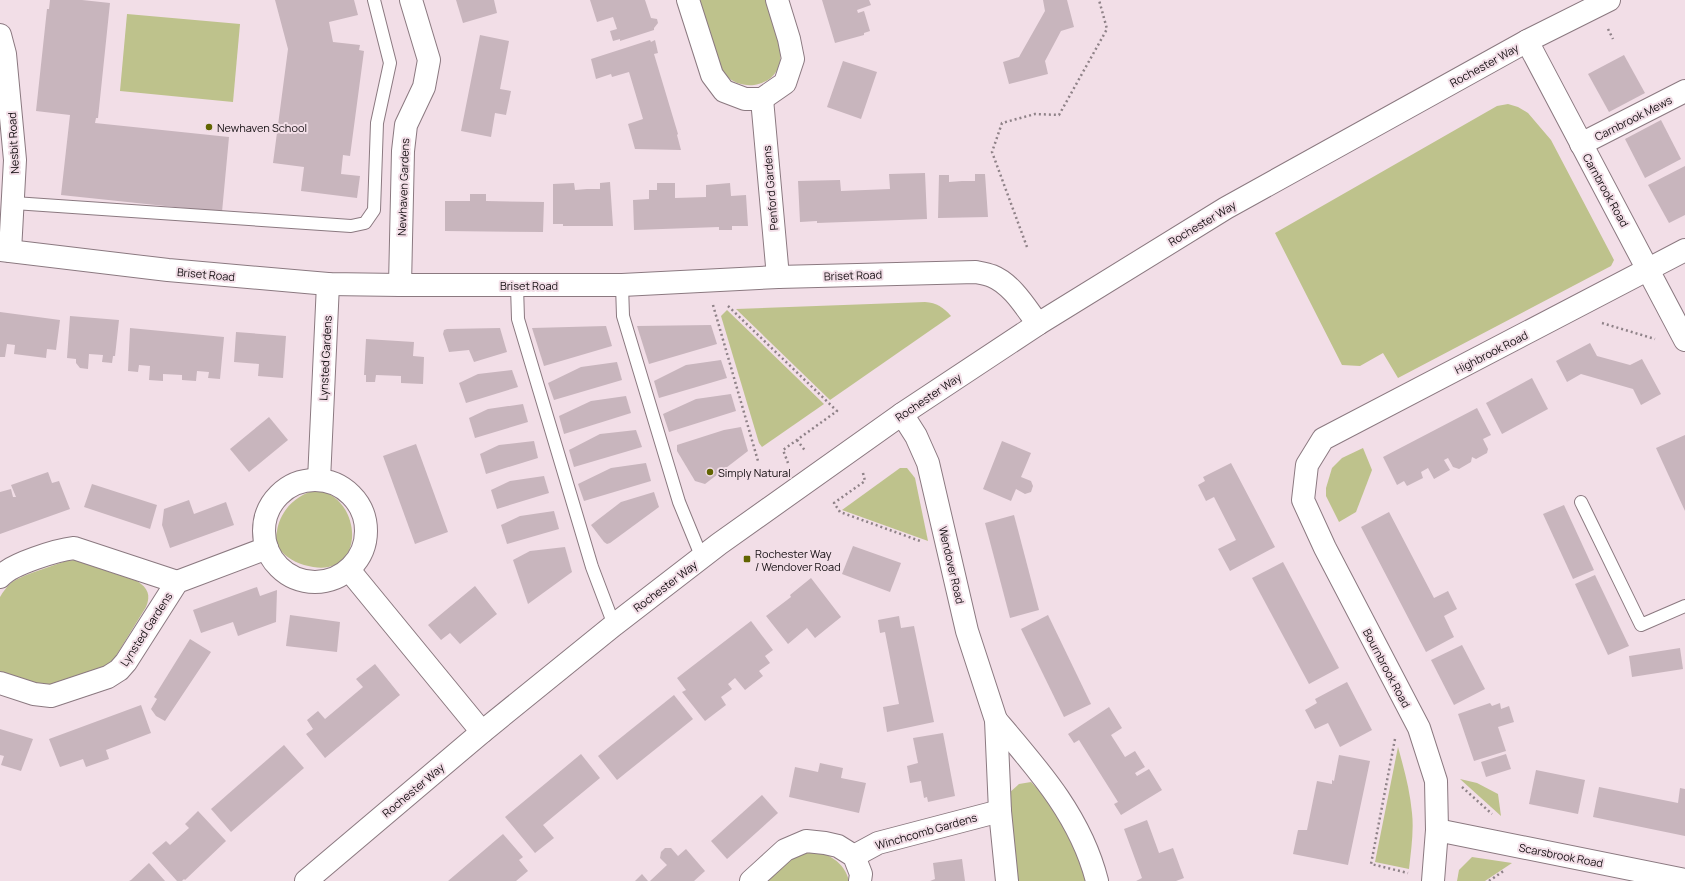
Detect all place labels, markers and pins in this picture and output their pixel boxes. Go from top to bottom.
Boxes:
place label: Newhaven School [217,120,307,135]
marker: Newhaven School [204,122,214,132]
place label: Simply Natural [718,465,791,480]
marker: Simply Natural [705,467,715,477]
place label: Rochester Way / Wendover Road [755,546,841,574]
marker: Rochester Way / Wendover Road [742,554,752,564]

